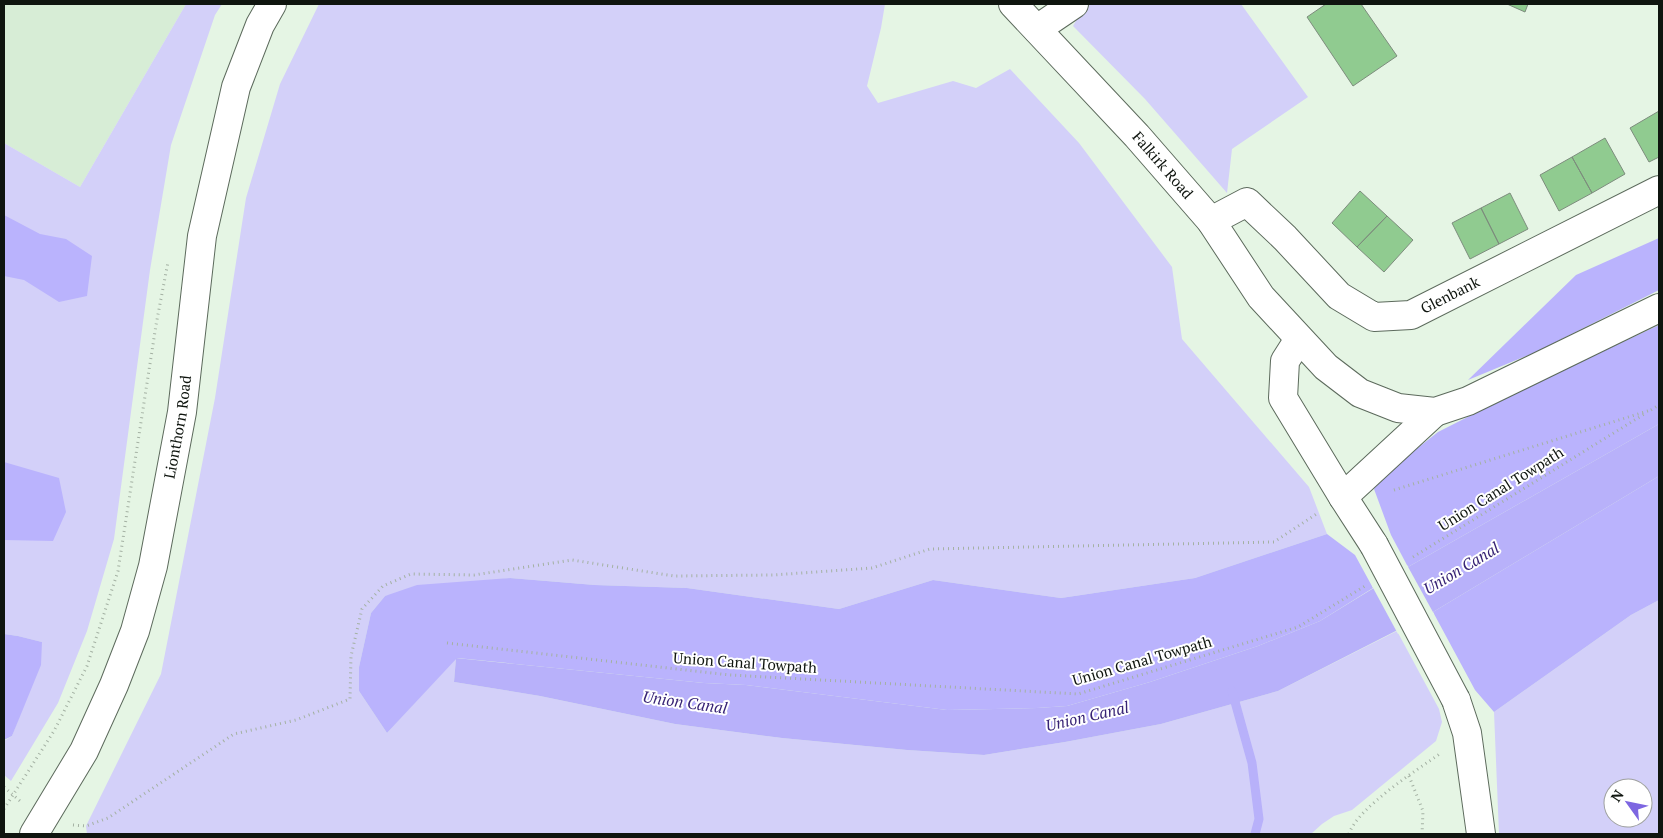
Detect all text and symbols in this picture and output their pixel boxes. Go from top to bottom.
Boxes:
street label: Falkirk Road [1128,127,1198,203]
street label: Glenbank [1417,271,1483,318]
street label: Lionthorn Road [159,374,195,480]
street label: Union Canal Towpath [1434,441,1567,535]
water label: Union Canal [1419,536,1504,599]
street label: Union Canal Towpath [1070,631,1214,690]
street label: Union Canal Towpath [673,647,818,677]
water label: Union Canal [641,685,729,719]
water label: Union Canal [1043,696,1131,736]
north arrow [1603,778,1653,828]
text: N [1606,786,1628,805]

